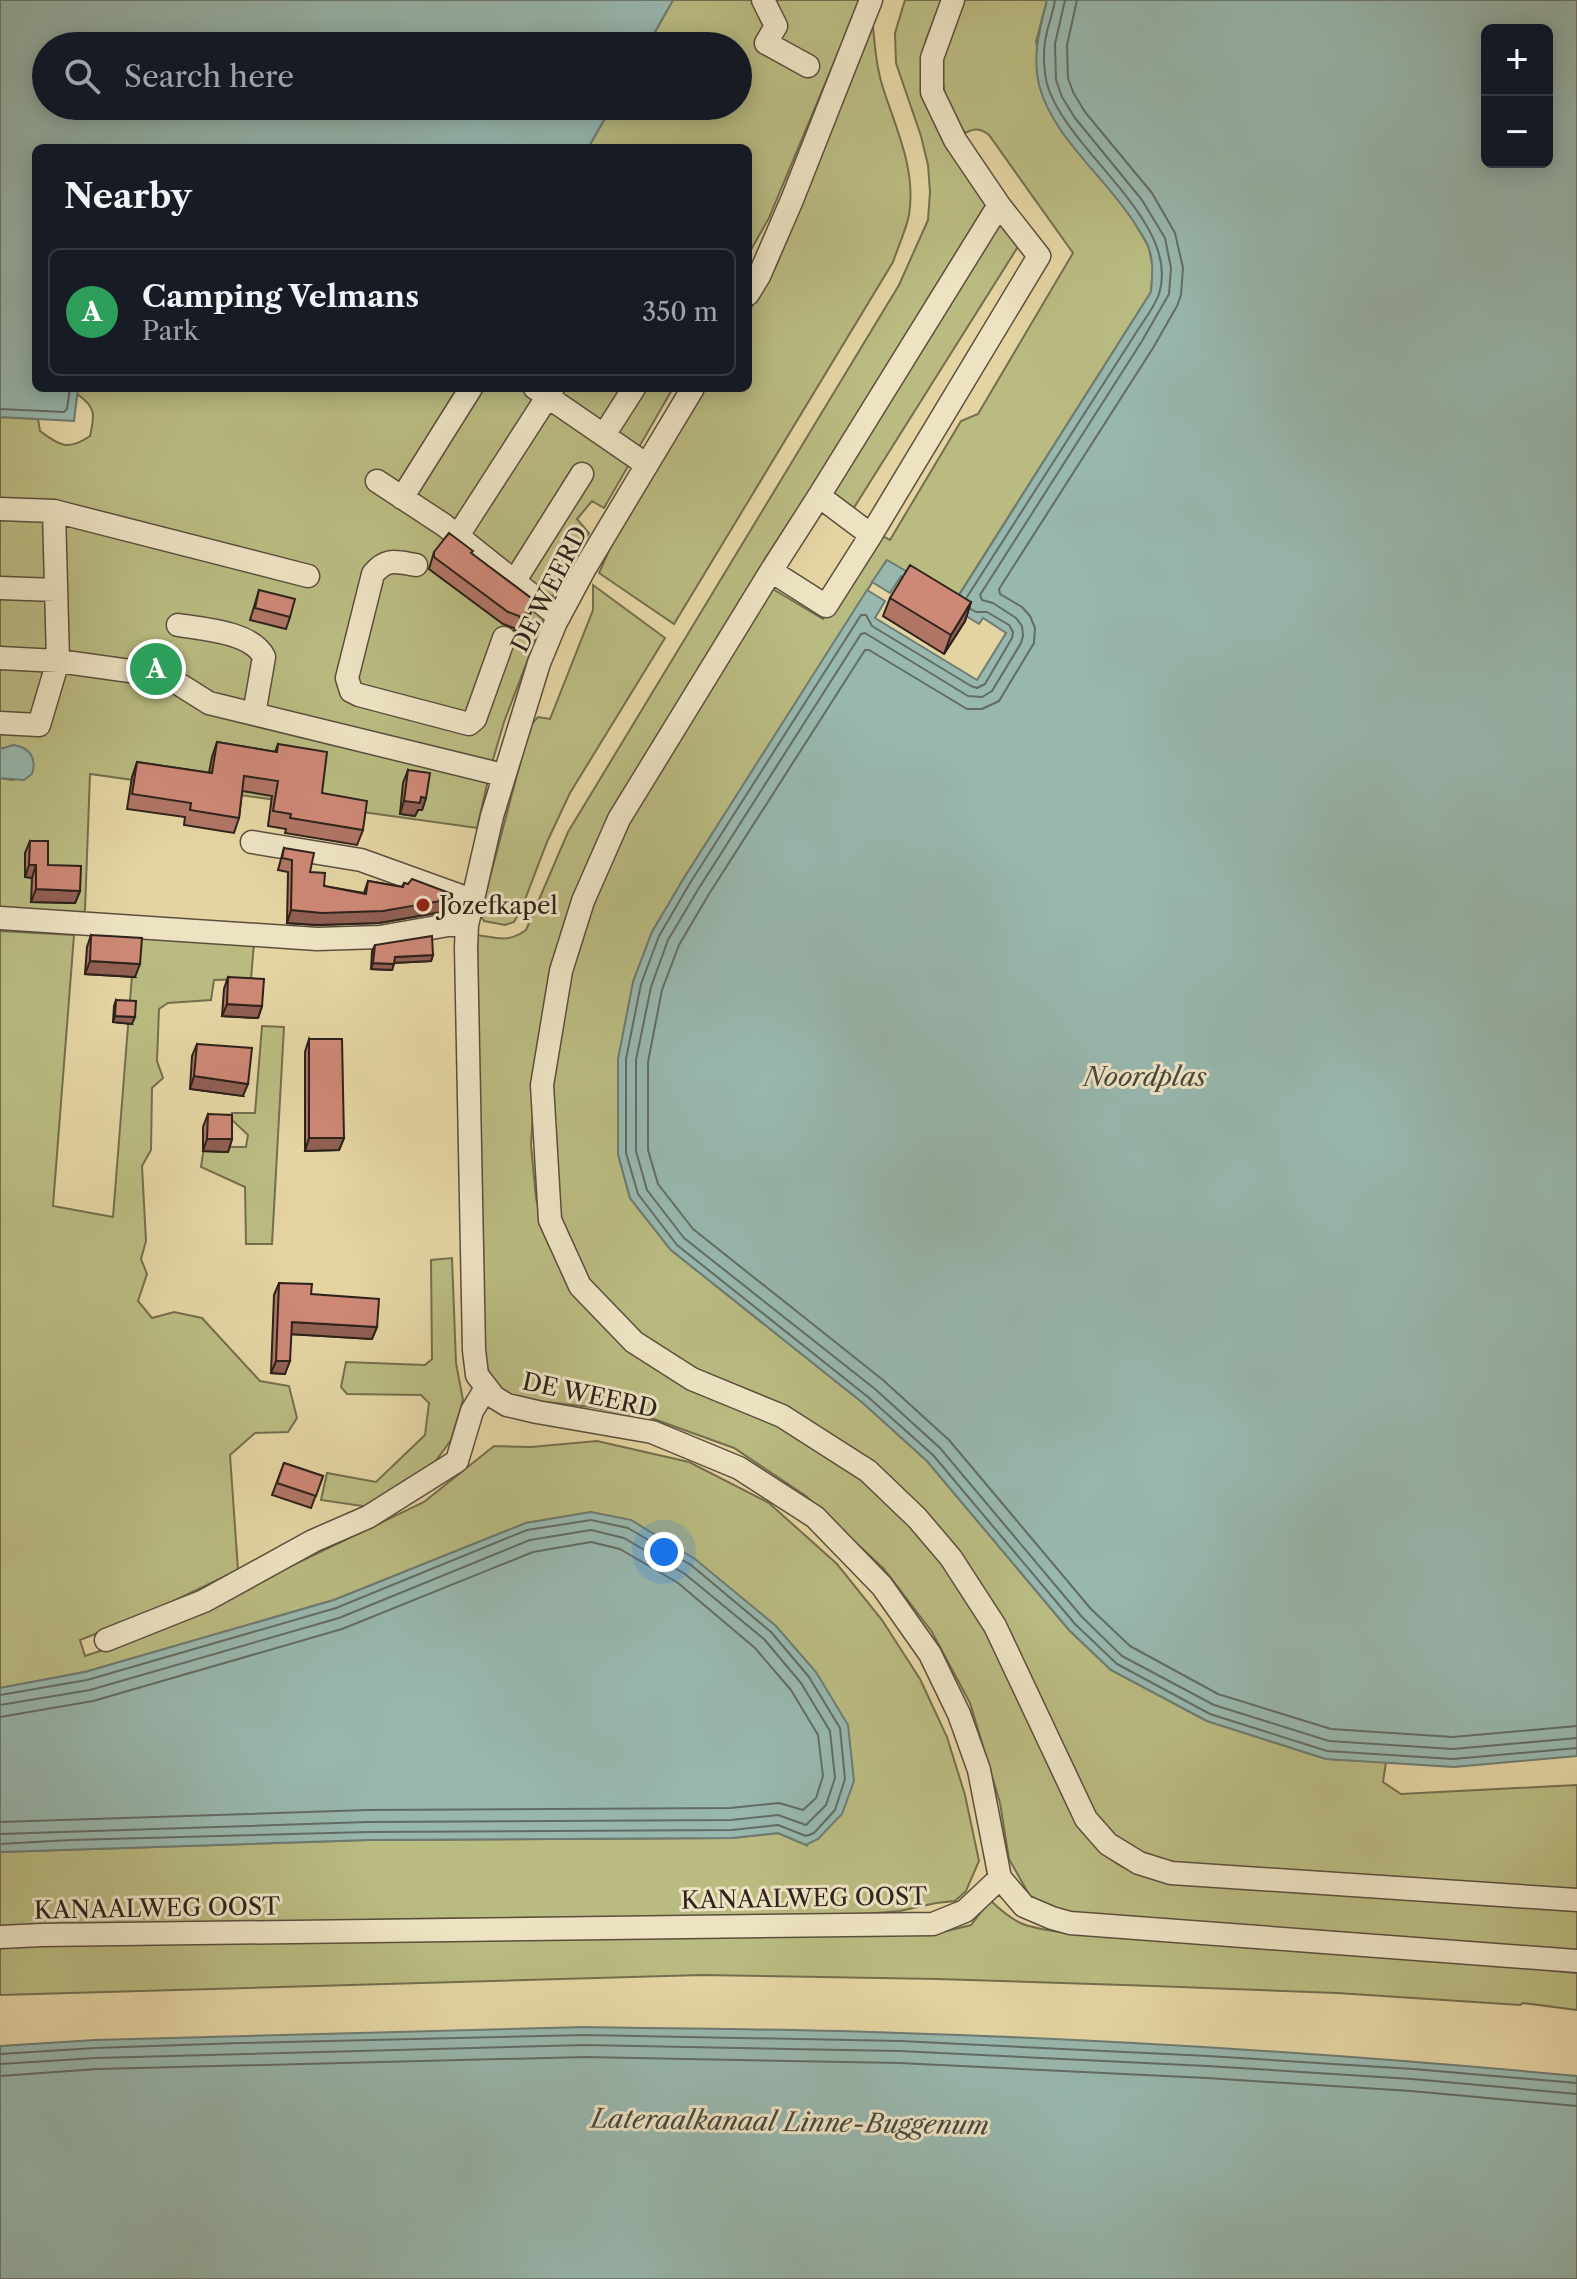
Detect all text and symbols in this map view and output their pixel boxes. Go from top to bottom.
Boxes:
map controls [1481,24,1553,168]
button: + [1481,24,1553,96]
search box [32,32,752,120]
icon: search [60,54,104,98]
text: Search here [124,58,294,95]
button: − [1481,96,1553,168]
text: Nearby [64,175,192,217]
text: Camping Velmans [142,278,419,315]
text: A [82,296,102,328]
text: 350 m [642,296,718,328]
text: Park [142,315,199,347]
street label: DE WEERD [505,521,593,657]
pin: A [130,639,182,699]
place label: Jozefkapel [435,891,558,920]
marker: Jozefkapel [414,896,432,914]
water label: Noordplas [1081,1061,1207,1093]
street label: DE WEERD [520,1367,660,1423]
your location [644,1532,684,1572]
street label: KANAALWEG OOST [681,1881,927,1915]
street label: KANAALWEG OOST [34,1891,280,1925]
water label: Lateraalkanaal Linne-Buggenum [589,2102,989,2141]

